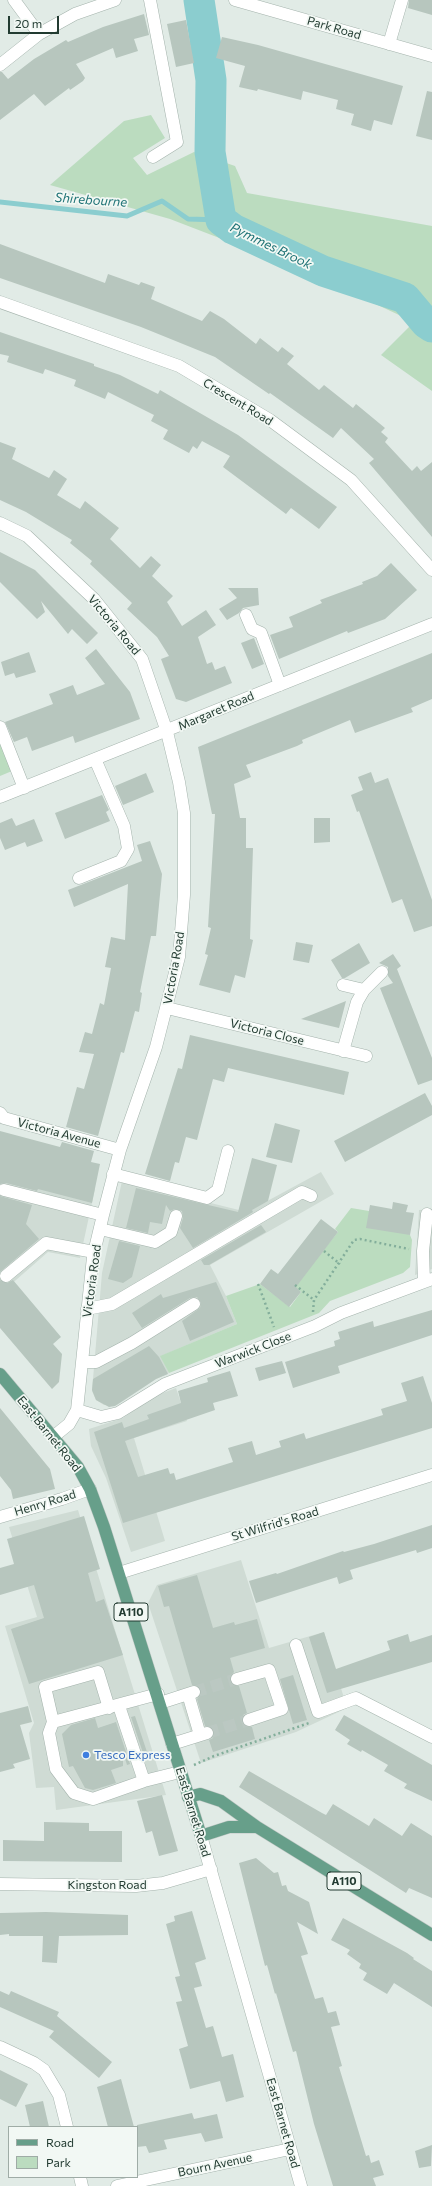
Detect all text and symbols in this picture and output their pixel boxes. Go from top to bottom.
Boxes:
scale bar [10,8,61,34]
street label: Park Road [305,13,363,43]
text: 20 m [15,16,42,30]
water label: Shirebourne [54,190,128,210]
water label: Pymmes Brook [228,220,314,272]
street label: Crescent Road [200,375,276,429]
street label: Victoria Road [85,592,143,658]
street label: Margaret Road [176,689,256,733]
street label: Victoria Road [161,930,187,1006]
street label: Victoria Close [228,1016,306,1048]
street label: Victoria Avenue [16,1115,102,1151]
street label: Victoria Road [80,1243,104,1319]
street label: Warwick Close [213,1329,293,1371]
street label: East Barnet Road [14,1393,84,1475]
street label: Henry Road [13,1487,77,1519]
street label: St Wilfrid's Road [230,1504,320,1544]
road number: A110 [114,1603,148,1621]
place label: Tesco Express [94,1748,170,1762]
marker: Tesco Express [81,1750,91,1760]
street label: East Barnet Road [172,1765,214,1859]
road number: A110 [327,1872,361,1890]
street label: Kingston Road [67,1878,147,1892]
street label: East Barnet Road [263,2076,303,2170]
legend [8,2126,138,2178]
text: Road [46,2135,74,2149]
street label: Bourn Avenue [177,2150,253,2180]
text: Park [46,2155,71,2169]

